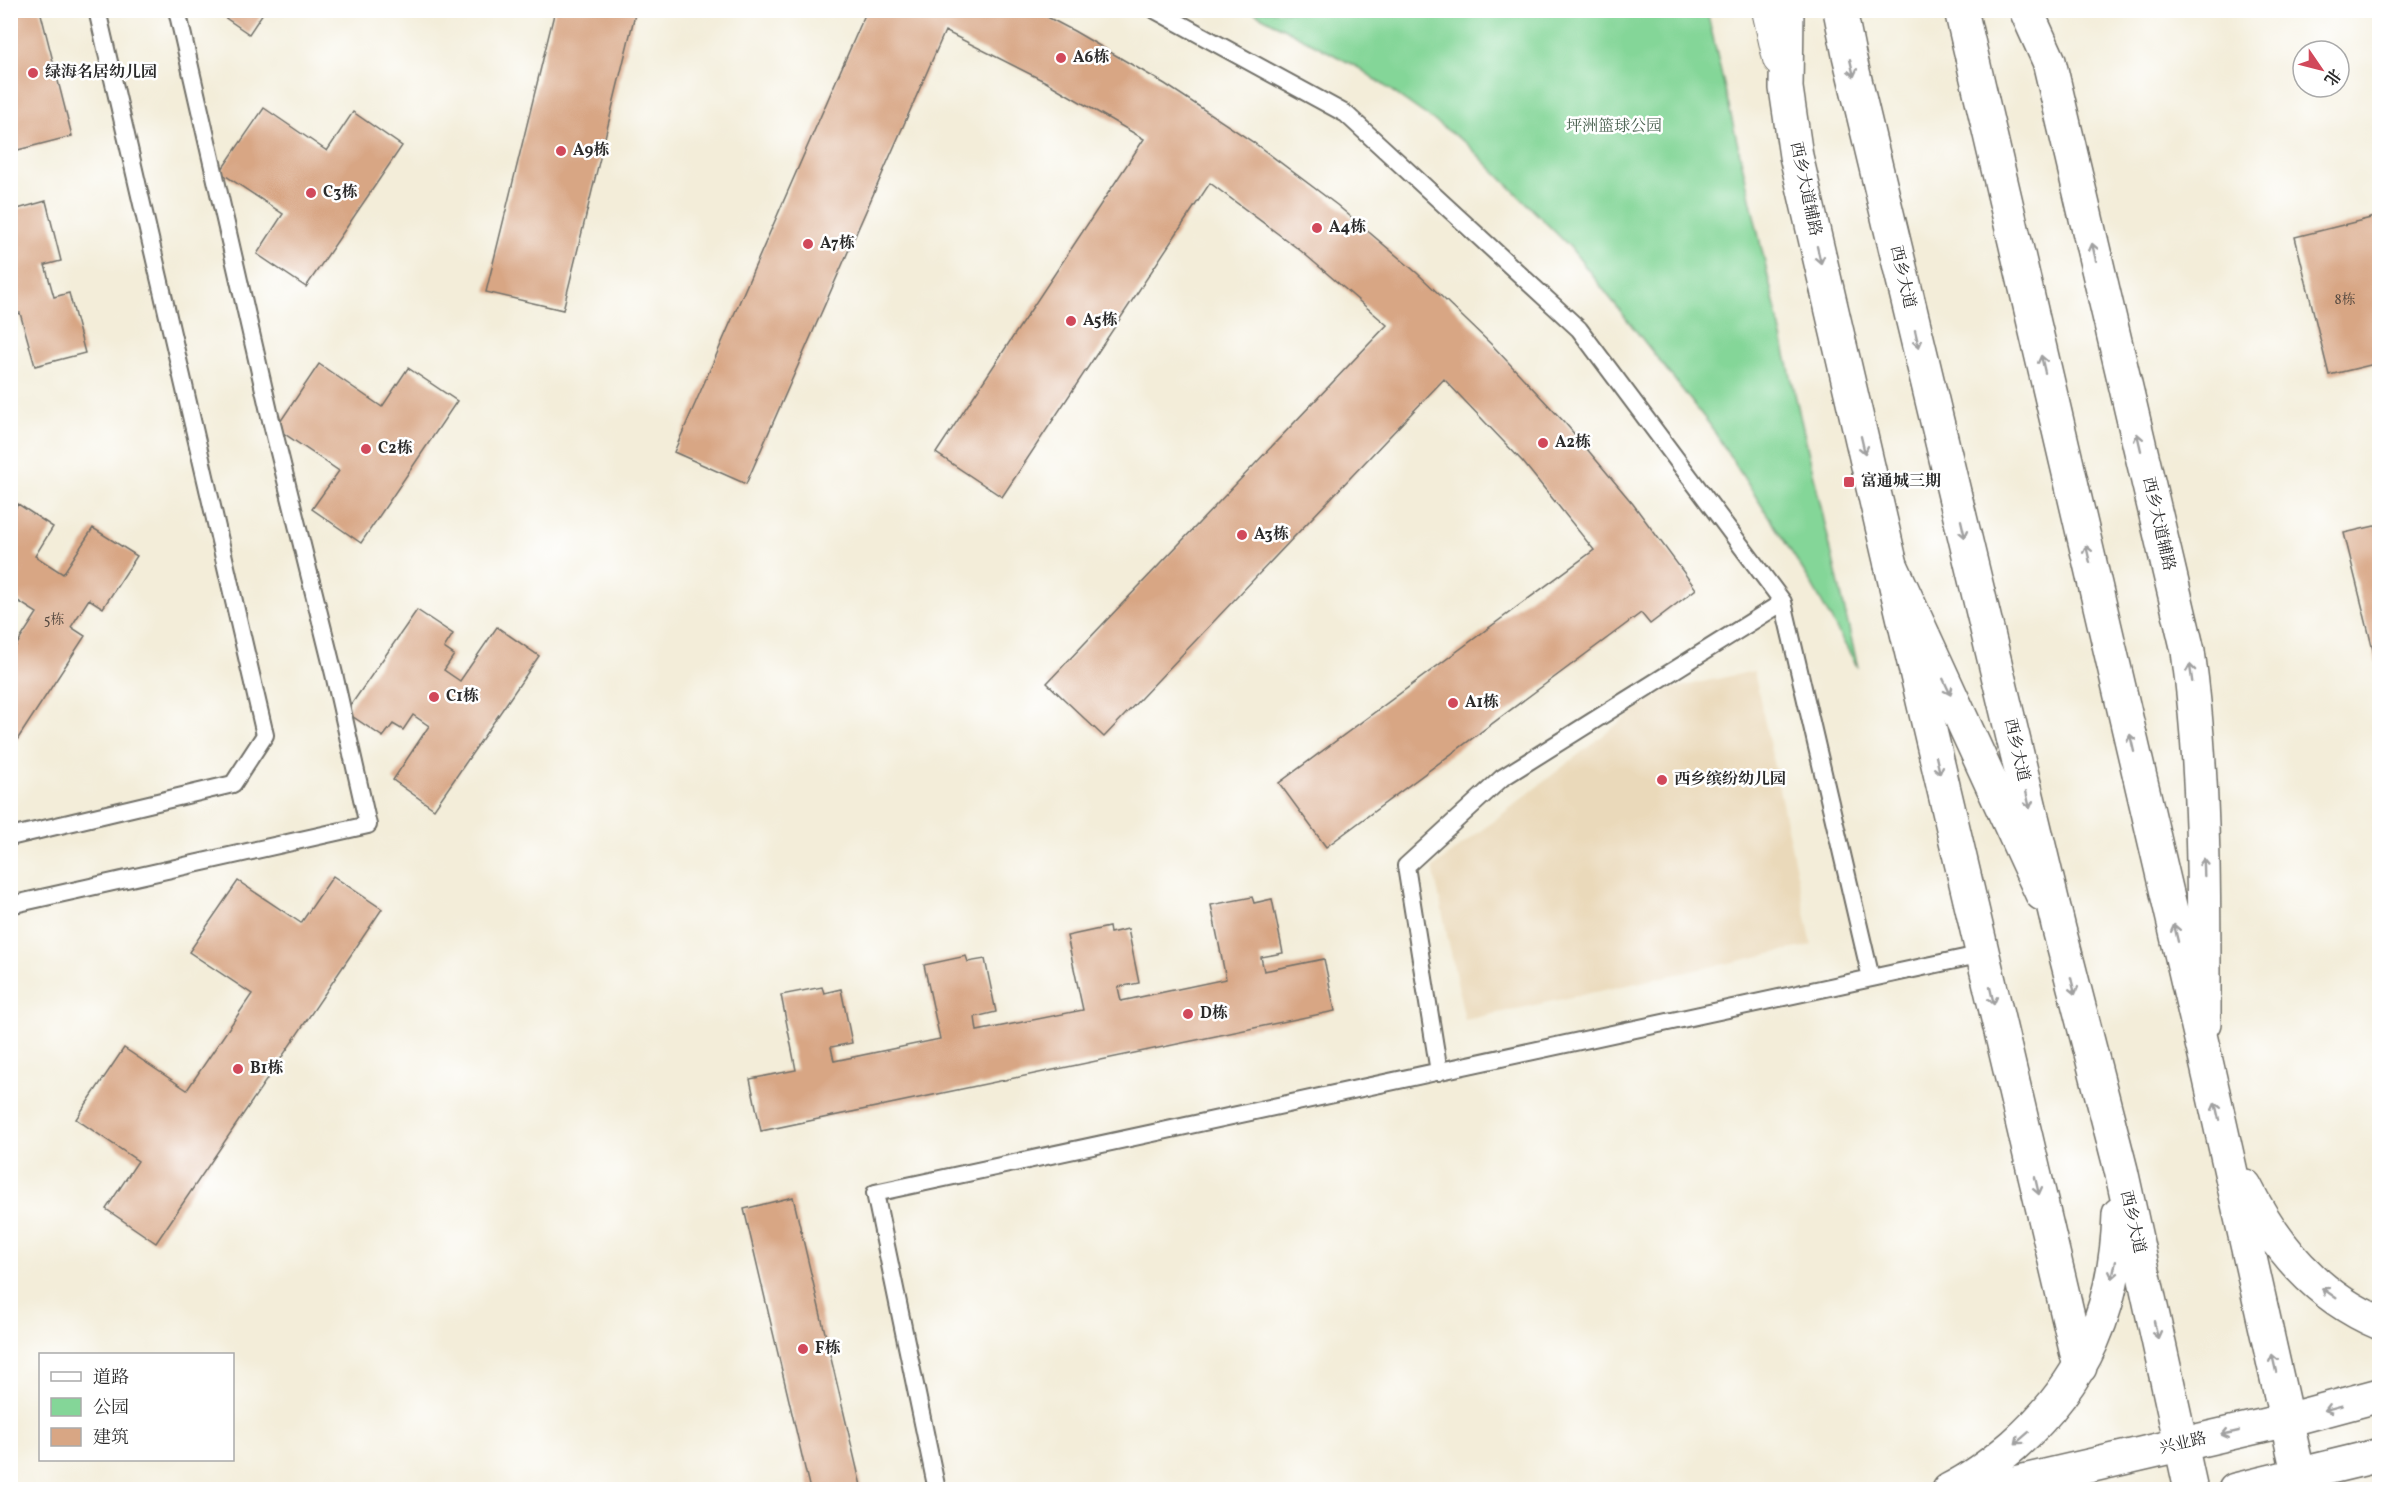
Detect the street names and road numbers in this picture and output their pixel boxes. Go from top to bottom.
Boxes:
street label: 西乡大道辅路 [1784,140,1826,238]
street label: 西乡大道 [1884,243,1920,311]
street label: 西乡大道辅路 [2136,475,2180,573]
street label: 西乡大道 [1998,716,2034,784]
street label: 西乡大道 [2114,1188,2150,1256]
street label: 兴业路 [2157,1428,2209,1460]

